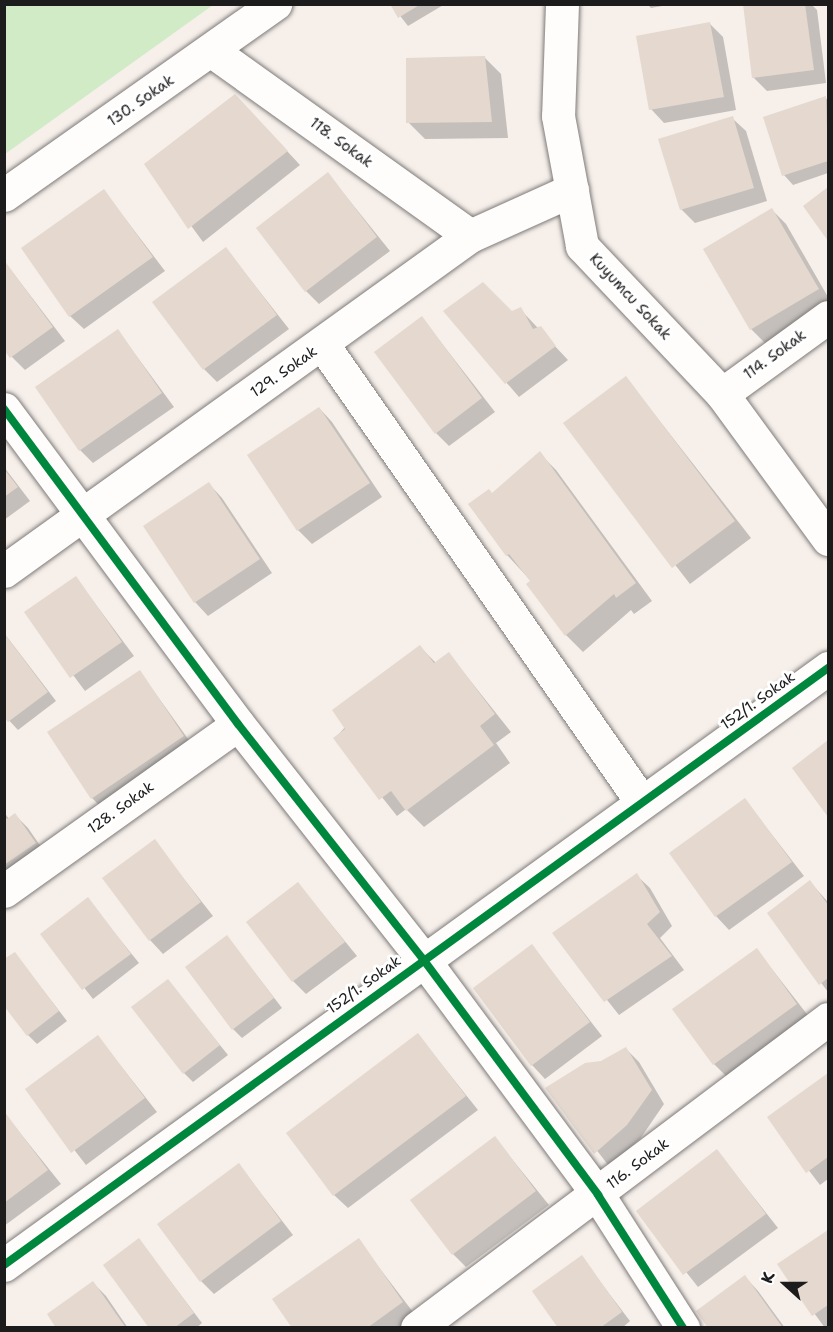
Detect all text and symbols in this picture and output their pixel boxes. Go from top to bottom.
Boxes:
street label: 130. Sokak [104,71,178,131]
street label: 118. Sokak [306,114,376,172]
street label: Kuyumcu Sokak [585,250,675,344]
street label: 114. Sokak [740,326,810,384]
street label: 129. Sokak [247,342,321,402]
street label: 152/1. Sokak [717,668,799,734]
street label: 128. Sokak [84,778,158,838]
street label: 152/1. Sokak [323,952,405,1018]
street label: 116. Sokak [603,1135,673,1193]
north arrow [755,1254,815,1314]
text: K [756,1269,779,1286]

